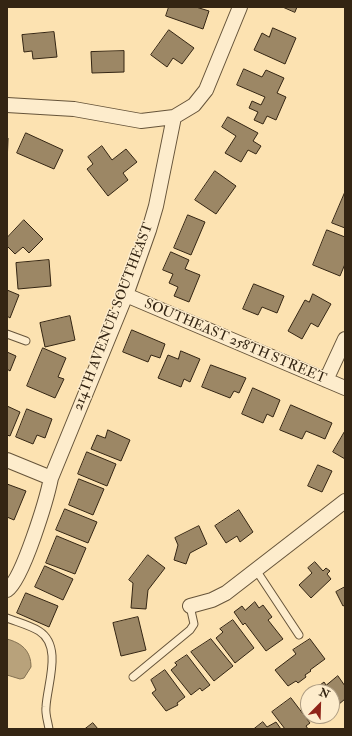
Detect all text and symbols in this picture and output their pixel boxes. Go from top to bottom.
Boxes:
street label: 214TH AVENUE SOUTHEAST [70,221,158,413]
street label: SOUTHEAST 258TH STREET [141,296,329,388]
north arrow [300,684,340,724]
text: N [317,686,332,701]

